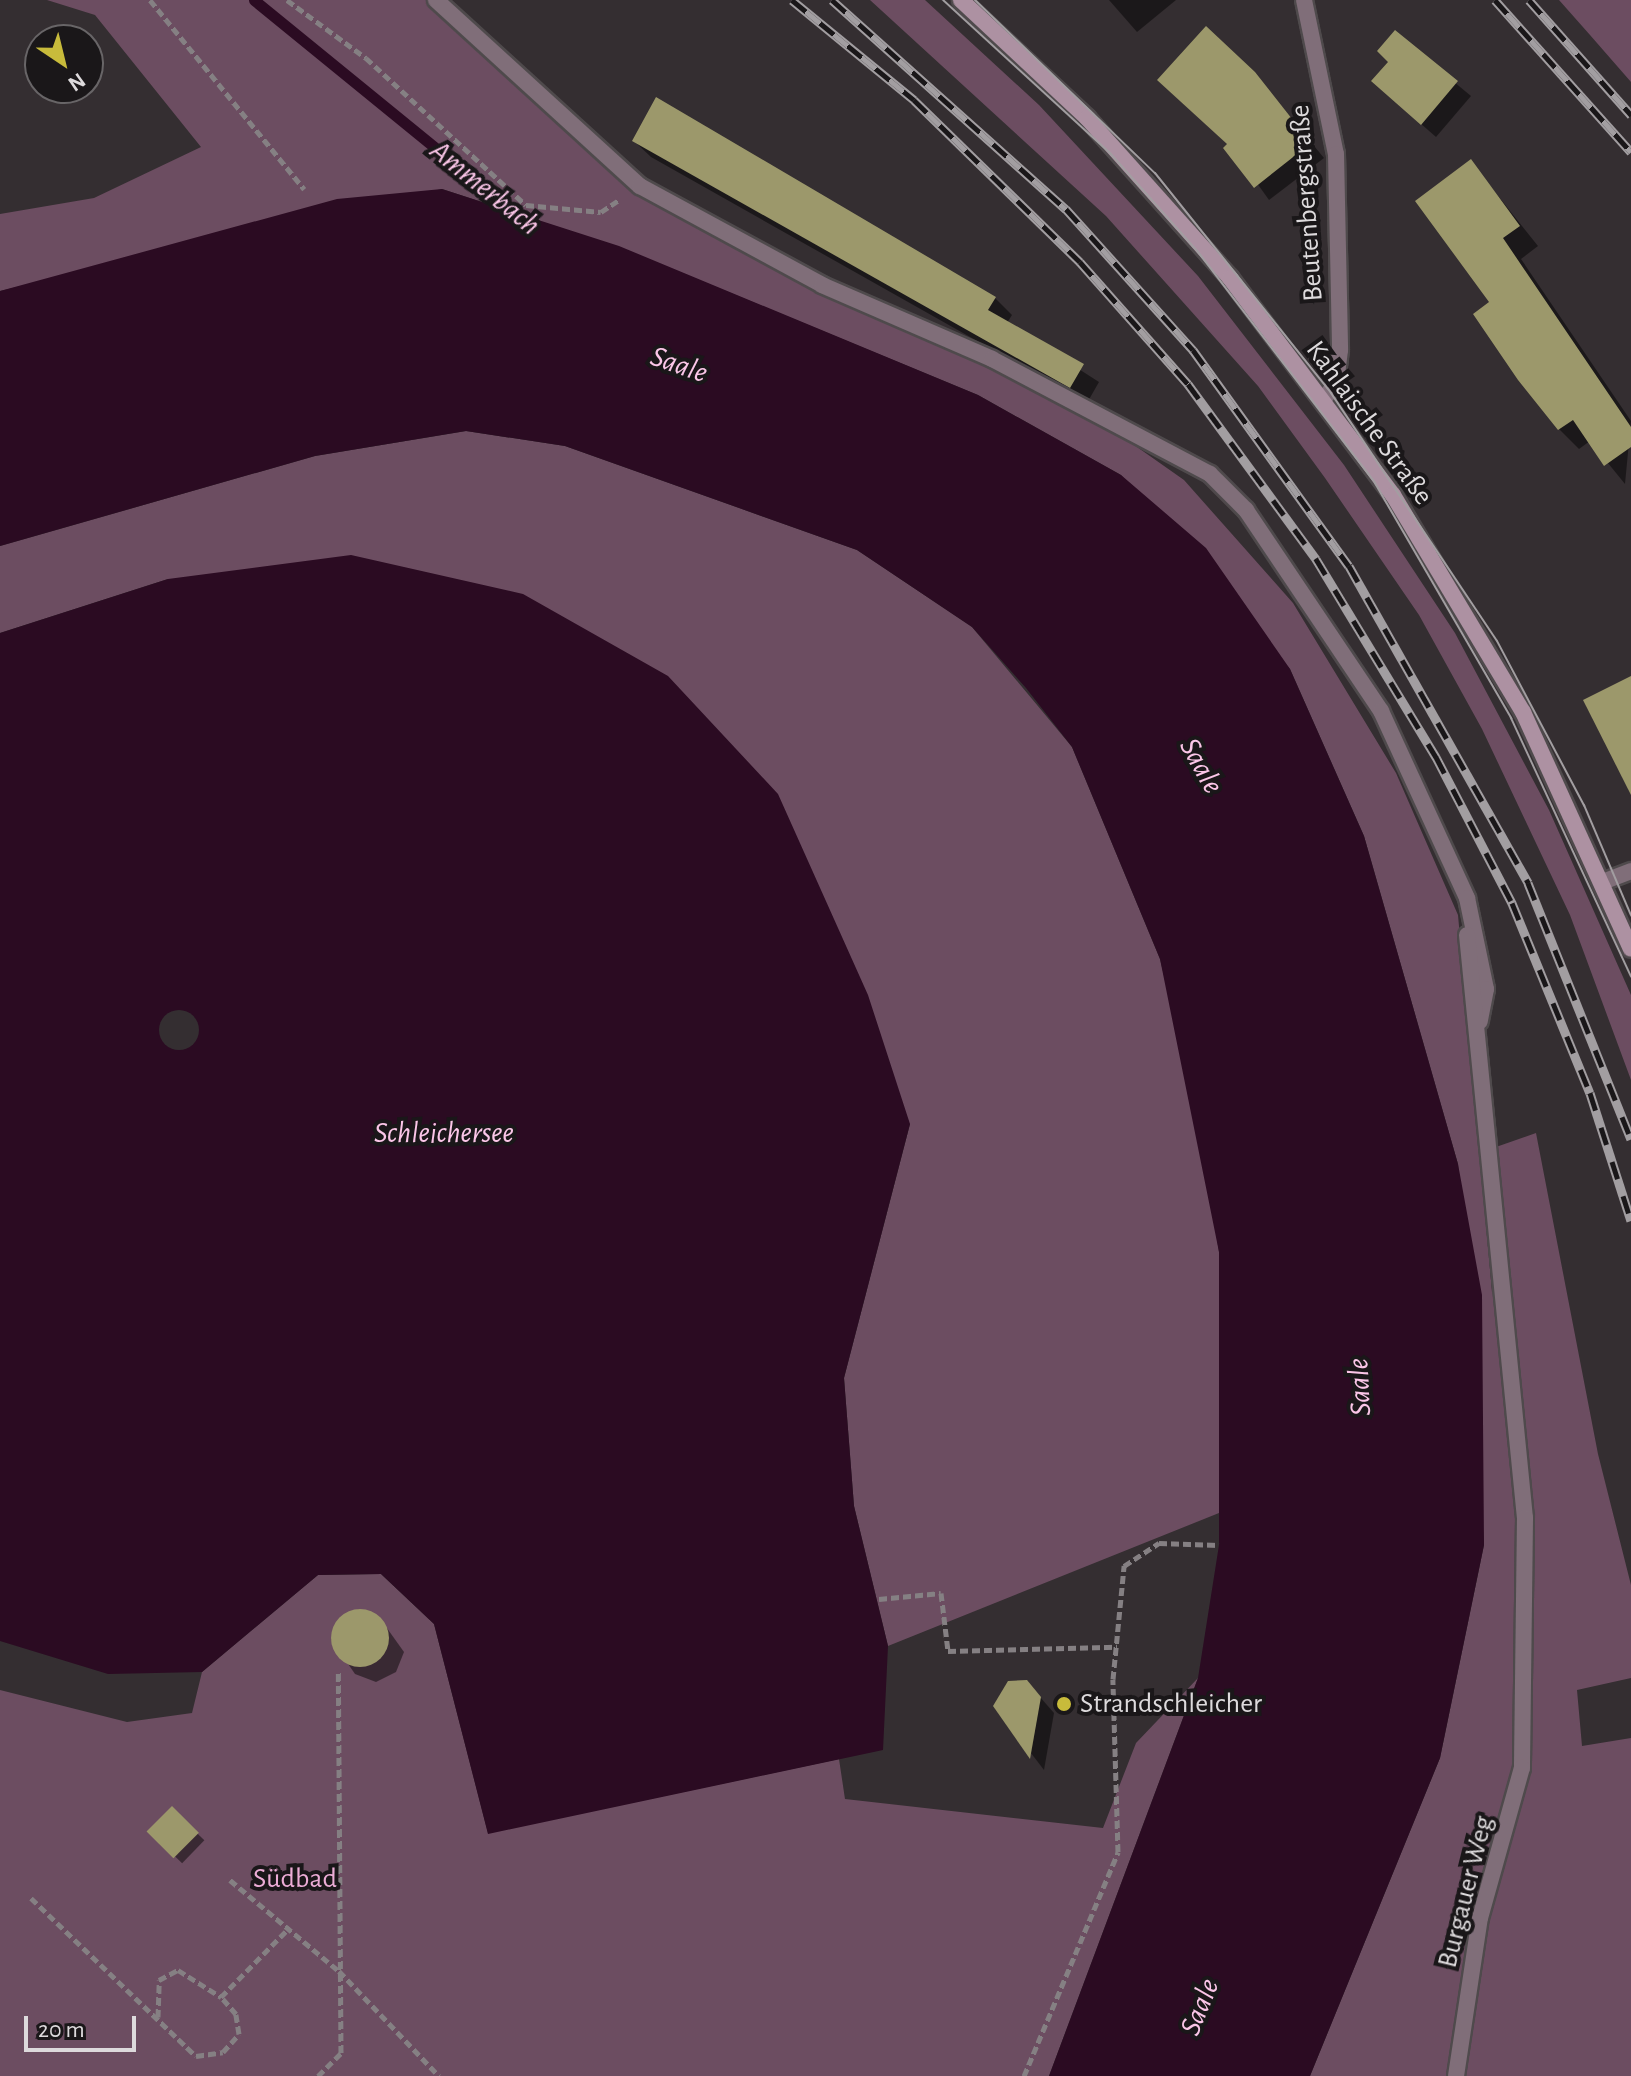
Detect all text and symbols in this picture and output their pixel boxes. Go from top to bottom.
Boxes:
north arrow [24,24,104,104]
text: N [64,69,89,95]
street label: Beutenbergstraße [1283,103,1331,303]
water label: Ammerbach [423,133,547,243]
street label: Kahlaische Straße [1298,334,1440,512]
water label: Saale [646,339,712,391]
water label: Saale [1171,732,1231,800]
water label: Schleichersee [374,1115,514,1151]
water label: Saale [1341,1357,1379,1417]
place label: Strandschleicher [1080,1687,1262,1721]
marker: Strandschleicher [1055,1695,1073,1713]
street label: Burgauer Weg [1431,1813,1501,1971]
park label: Südbad [253,1862,337,1896]
water label: Saale [1172,1973,1228,2041]
scale bar [28,2000,140,2050]
text: 20 m [38,2018,85,2042]

